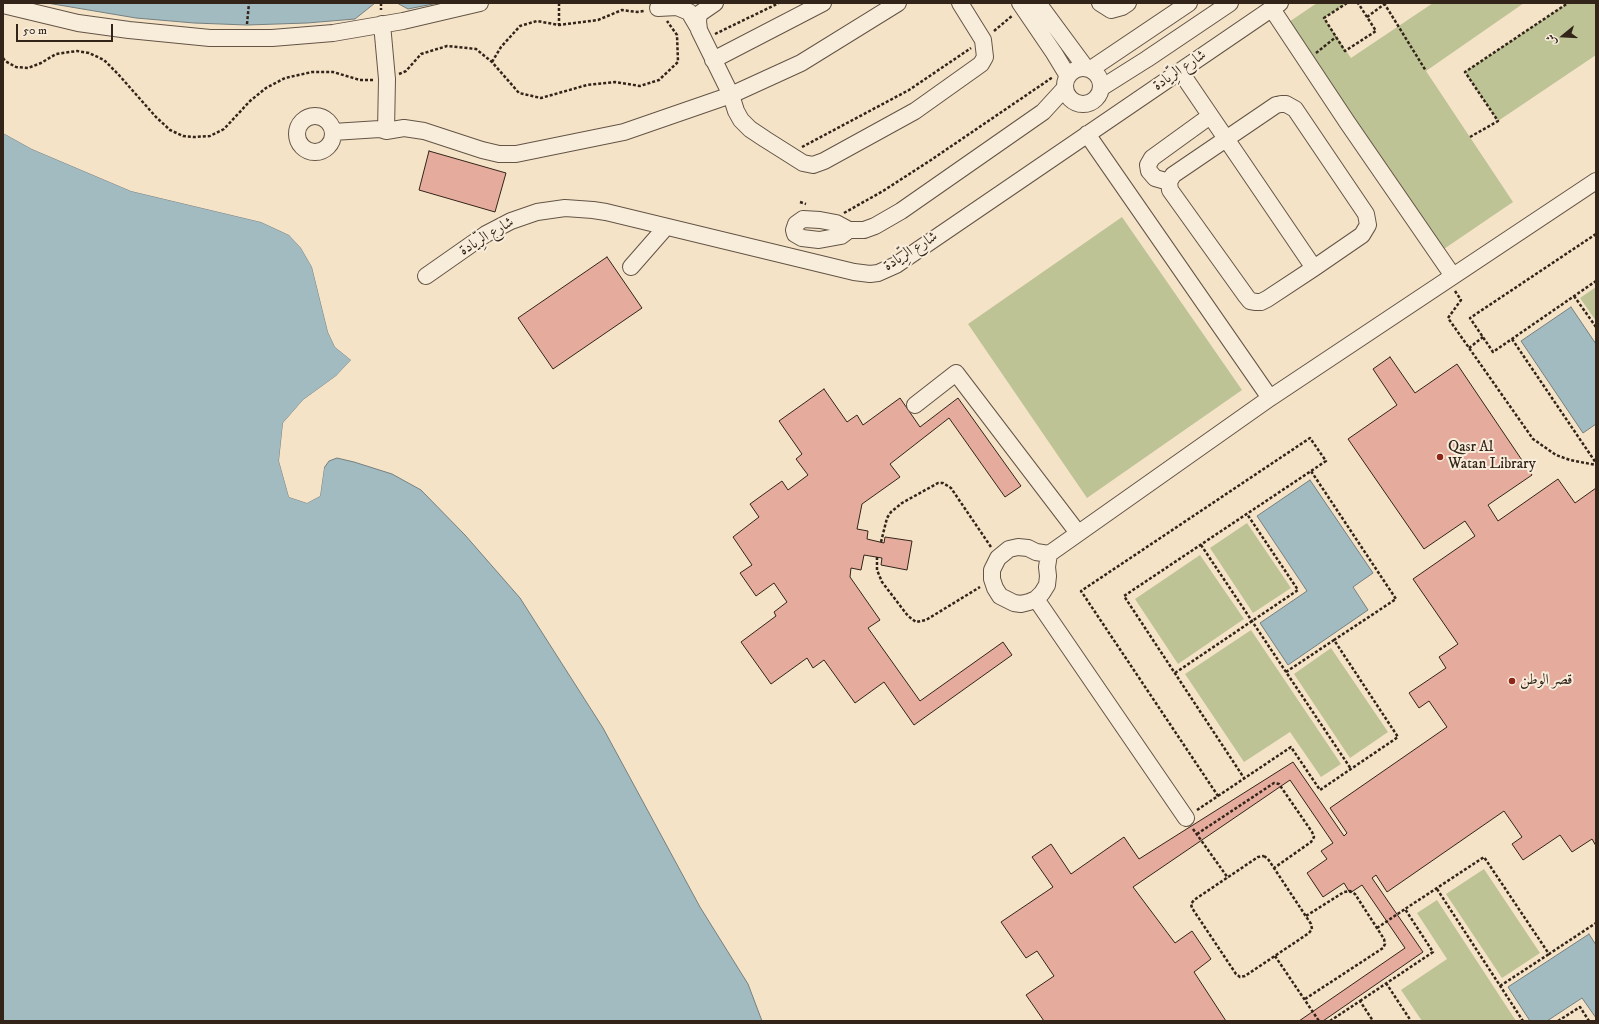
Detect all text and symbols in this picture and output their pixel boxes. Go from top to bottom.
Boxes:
scale bar [18,16,115,42]
north arrow [1543,16,1583,56]
text: 50 m [23,23,47,38]
text: ش [1543,32,1560,47]
street label: شارع الرِّيادة [1150,47,1210,95]
street label: شارع الرِّيادة [456,214,518,260]
street label: شارع الرِّيادة [881,228,941,276]
place label: Qasr Al Watan Library [1448,439,1536,474]
marker: Qasr Al Watan Library [1435,452,1445,462]
place label: قصر الوطن [1520,672,1572,690]
marker: قصر الوطن [1507,676,1517,686]

